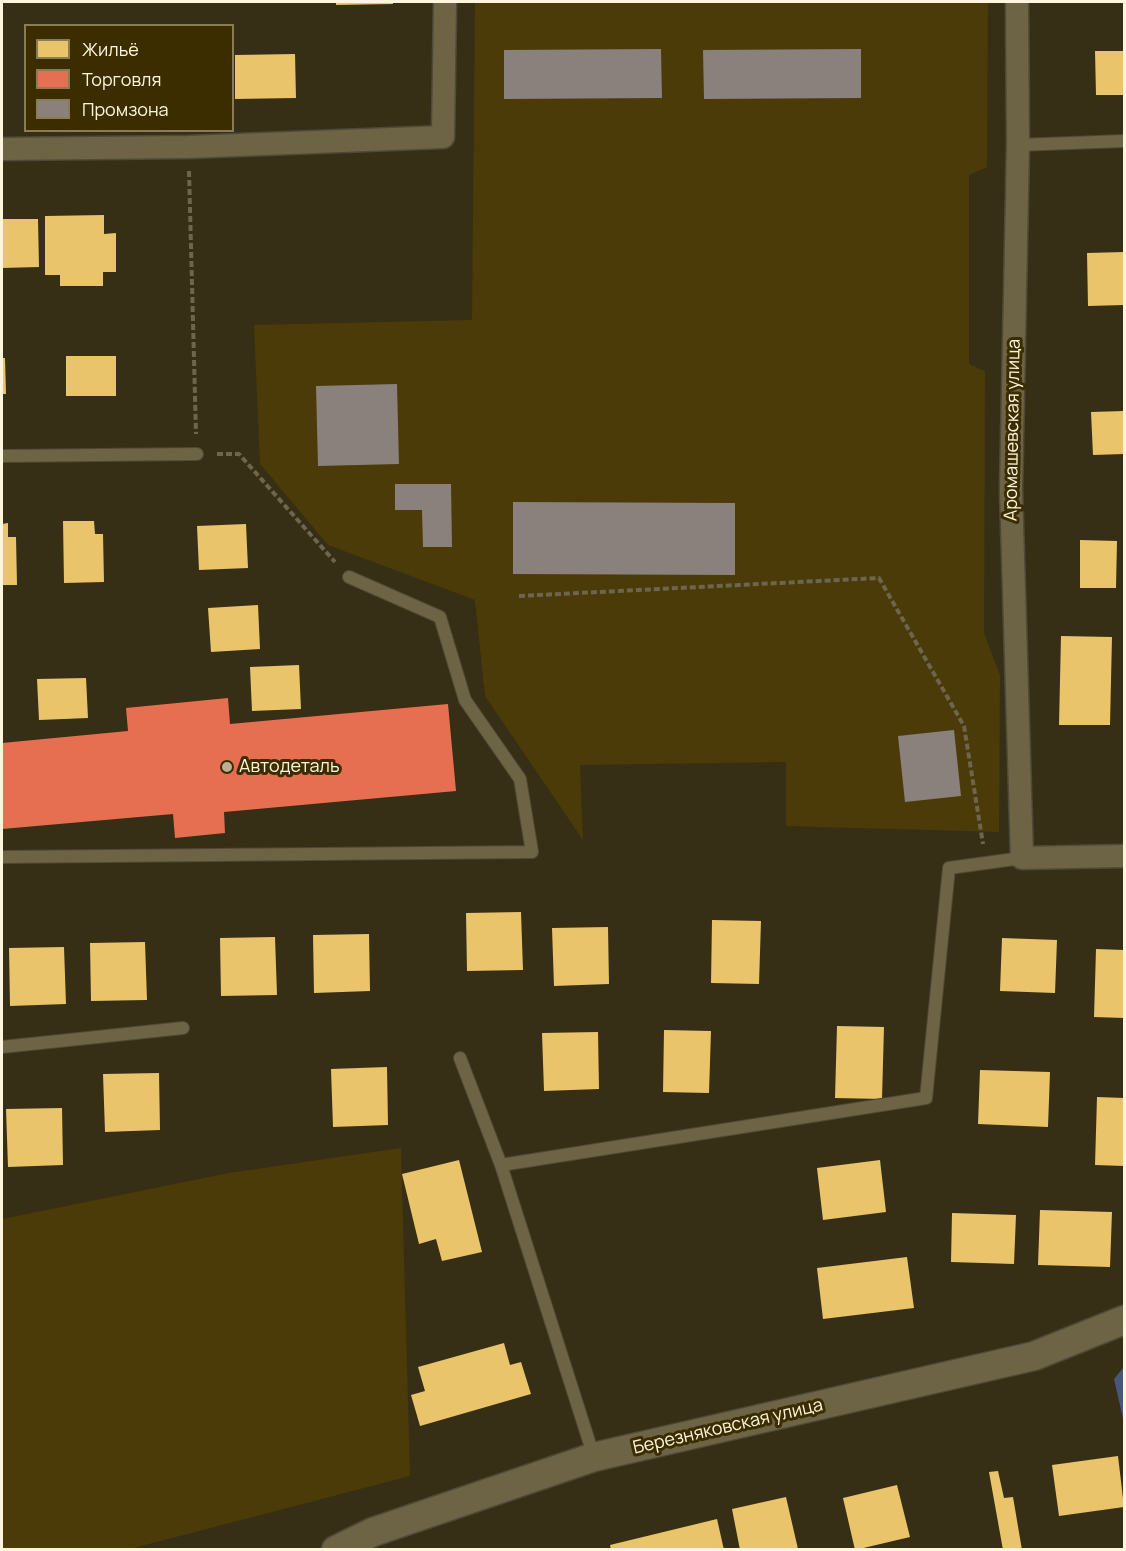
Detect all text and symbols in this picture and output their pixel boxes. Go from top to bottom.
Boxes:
legend [24,24,234,132]
text: Жильё [82,37,139,61]
text: Торговля [82,67,161,91]
text: Промзона [82,97,169,121]
street label: Аромашевская улица [1001,339,1025,521]
place label: Автодеталь [239,756,340,778]
marker: Автодеталь [220,760,234,774]
street label: Березняковская улица [631,1395,825,1459]

